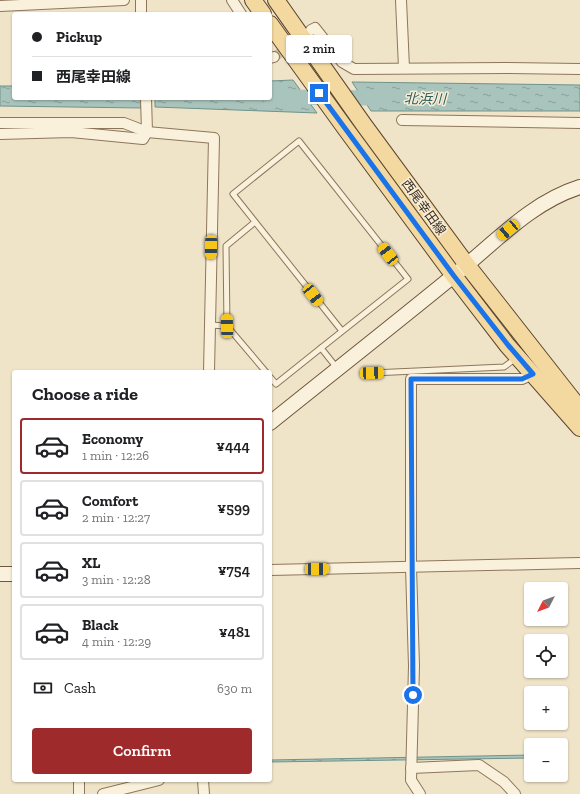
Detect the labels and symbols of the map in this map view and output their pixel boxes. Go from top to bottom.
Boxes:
callout: 2 min [286,35,352,63]
route end [310,84,328,102]
water label: 北浜川 [404,90,448,108]
street label: 西尾幸田線 [399,176,449,238]
car [495,218,521,242]
car [205,235,217,259]
car [376,241,400,267]
car [301,282,325,308]
car [221,314,233,338]
car [360,367,384,379]
car [305,563,329,575]
north arrow [524,582,568,626]
route start [404,686,422,704]

